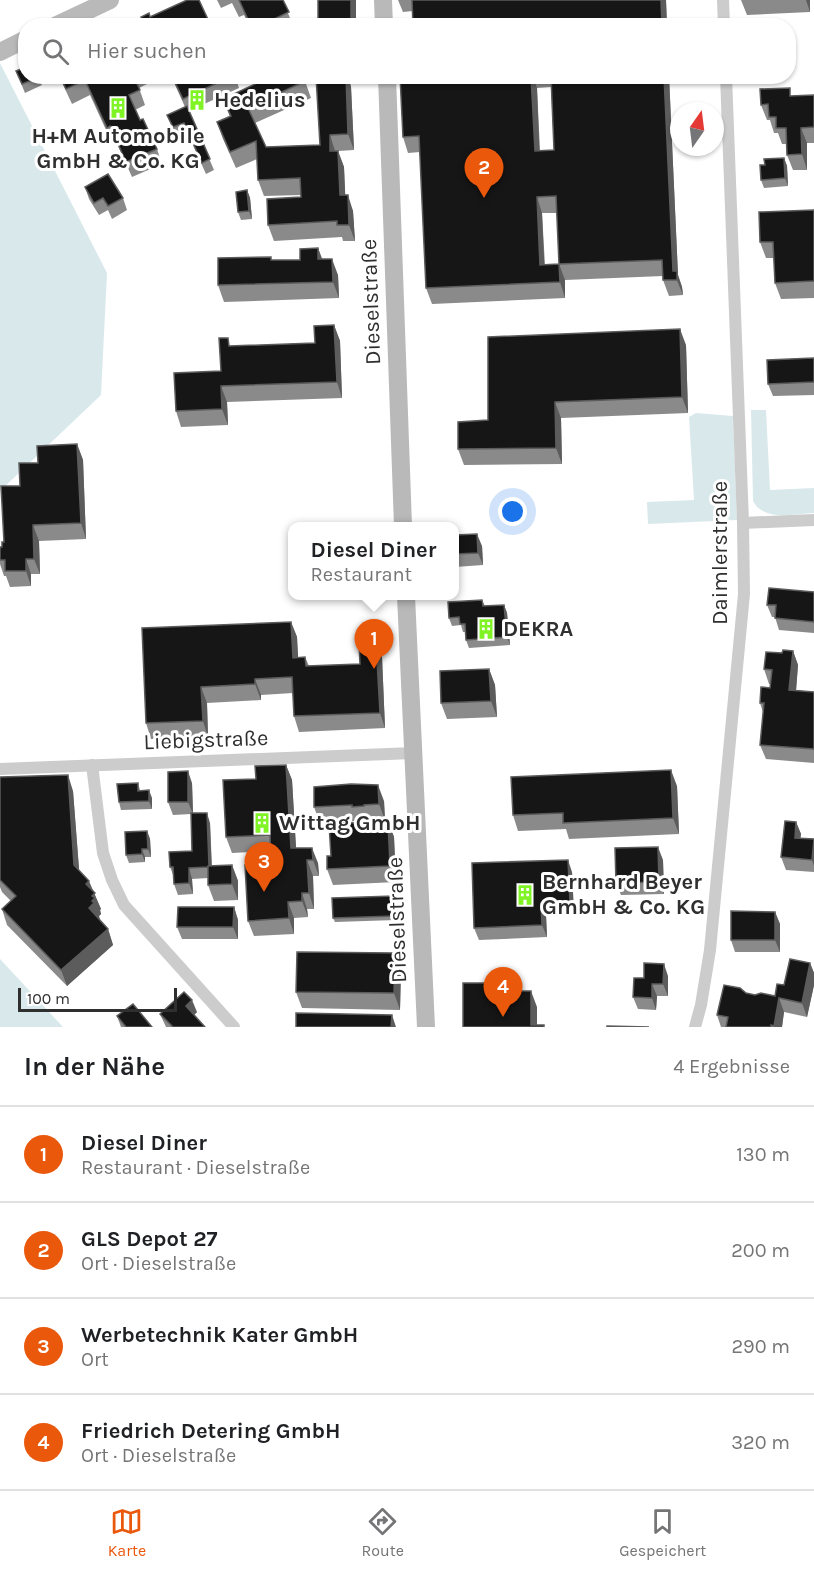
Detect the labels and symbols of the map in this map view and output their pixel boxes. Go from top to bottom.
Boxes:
place label: Hedelius [214,87,306,113]
building icon: Hedelius [185,88,209,112]
building icon: H+M Automobile GmbH & Co. KG [106,96,130,120]
north arrow [670,102,724,156]
place label: H+M Automobile GmbH & Co. KG [31,123,205,174]
pin: 2 [464,148,504,198]
street label: Dieselstraße [356,239,386,365]
street label: Daimlerstraße [707,481,733,625]
your location [498,497,527,526]
place label: DEKRA [503,616,574,642]
building icon: DEKRA [474,617,498,641]
pin: 1 [354,620,394,669]
street label: Liebigstraße [143,725,269,755]
place label: Wittag GmbH [279,810,420,836]
building icon: Wittag GmbH [250,811,274,835]
pin: 3 [244,842,284,892]
street label: Dieselstraße [382,857,412,983]
place label: Bernhard Beyer GmbH & Co. KG [542,869,705,920]
building icon: Bernhard Beyer GmbH & Co. KG [513,883,537,907]
pin: 4 [484,968,522,1017]
scale bar [18,985,177,1013]

